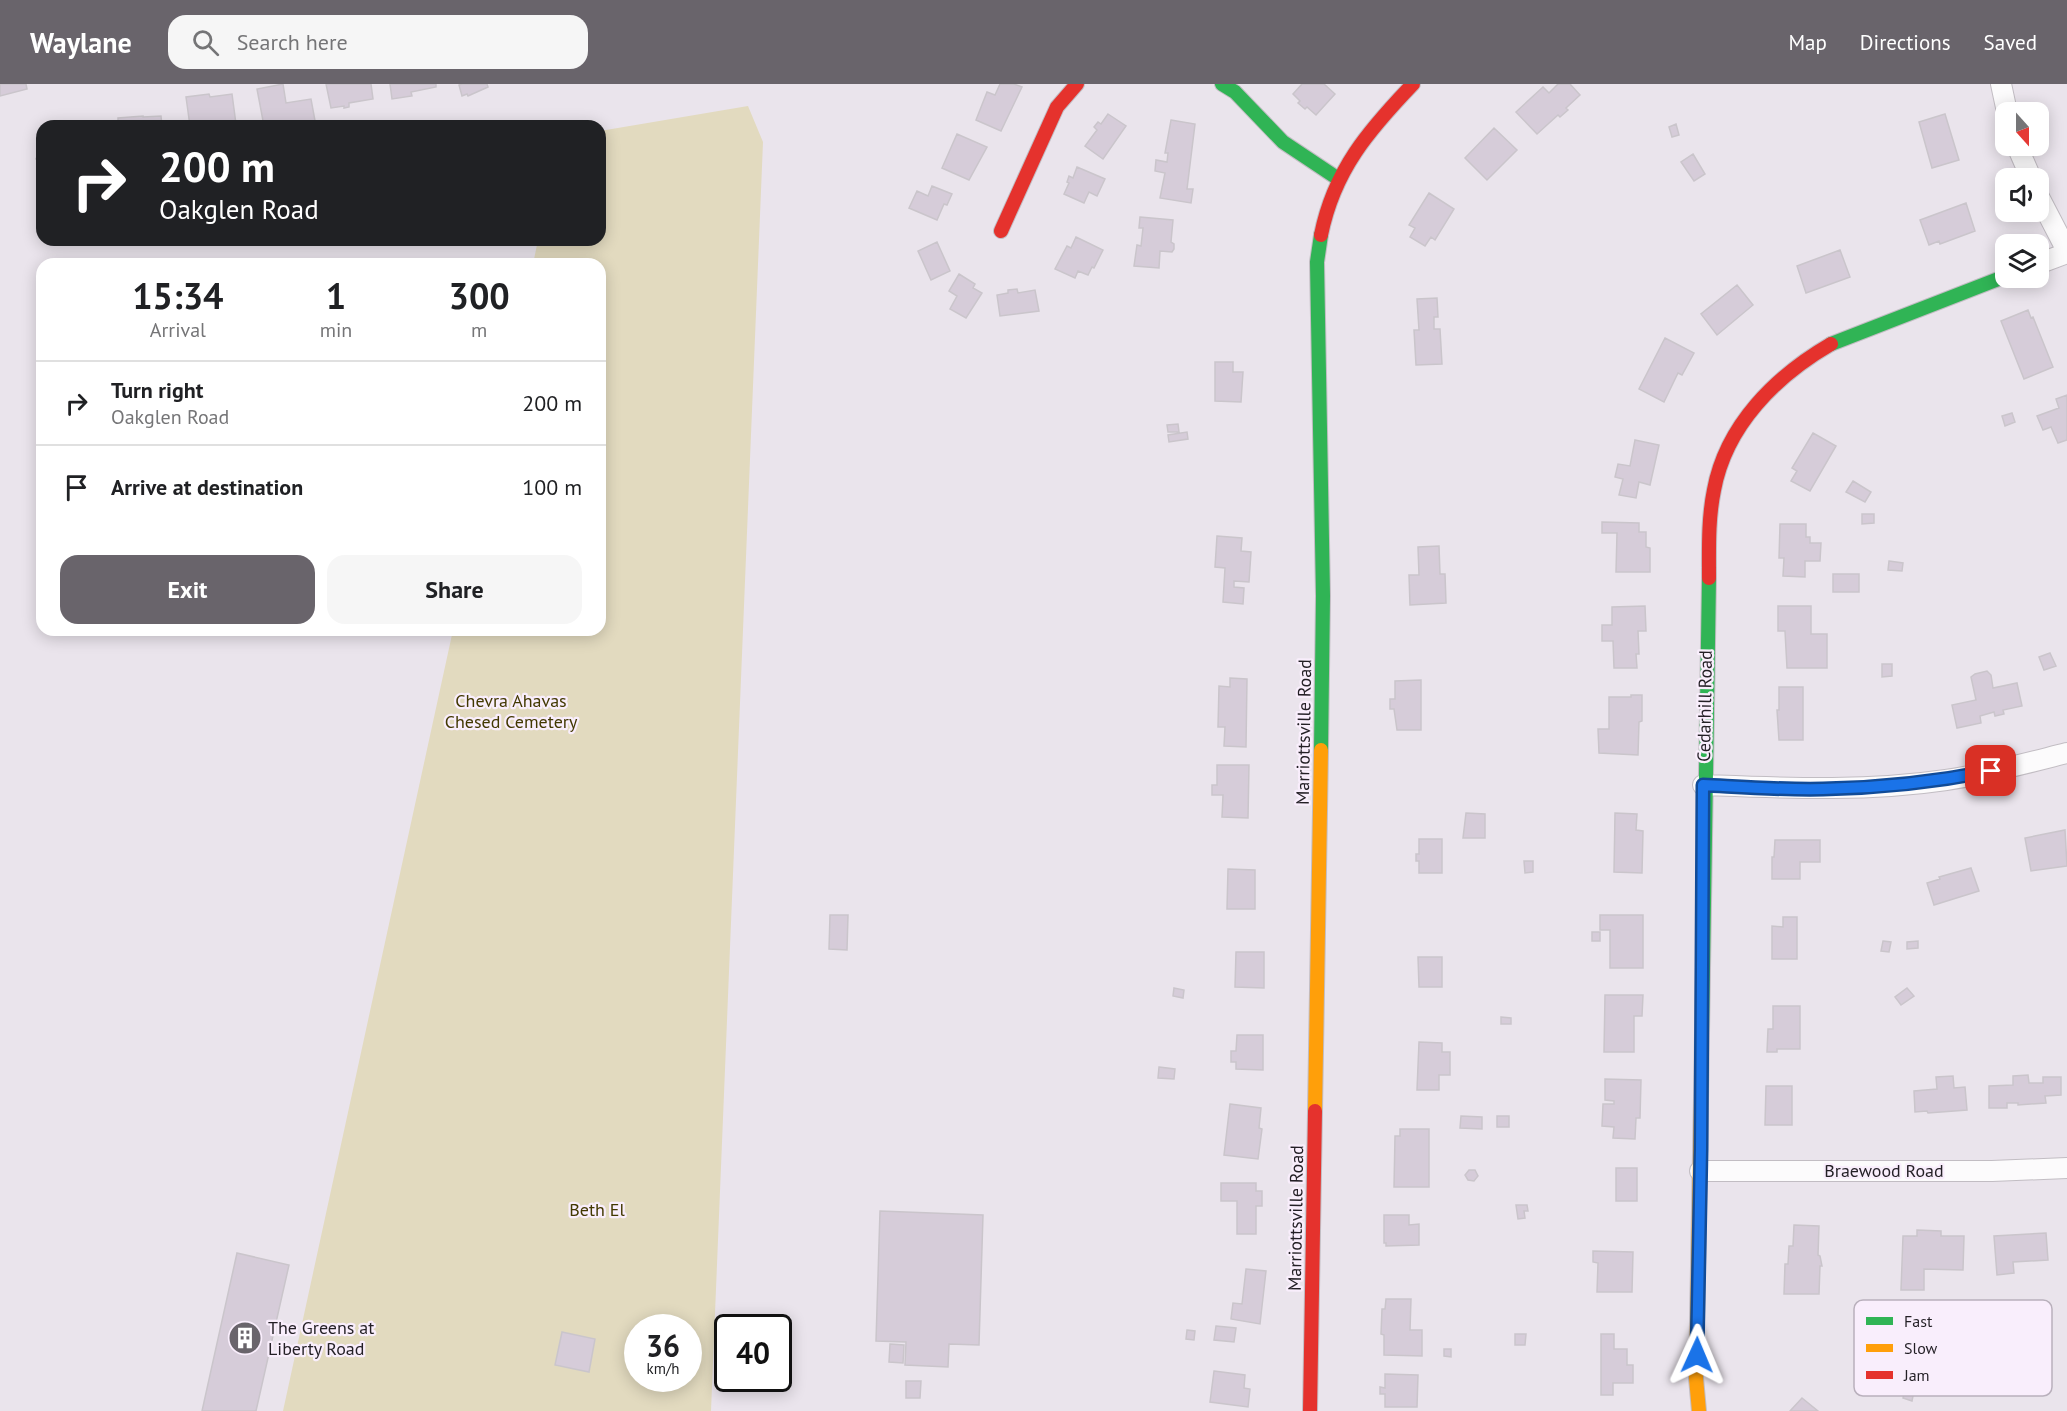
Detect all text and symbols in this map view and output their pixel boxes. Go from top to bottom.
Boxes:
search box [168,15,588,69]
text: Waylane [30,24,132,61]
icon: search [189,26,222,59]
text: Search here [237,28,348,56]
text: Map [1788,29,1827,56]
text: Directions [1860,29,1951,56]
text: Saved [1984,29,2037,56]
north arrow [1995,102,2049,156]
map controls [1995,102,2049,288]
text: 200 m [159,139,275,194]
icon: right [60,144,138,222]
button: sound [1995,168,2049,222]
text: Oakglen Road [159,192,319,226]
button: layers [1995,234,2049,288]
text: 15:34 [132,272,224,319]
text: 1 [326,272,346,319]
text: 300 [449,272,510,319]
text: Arrival [150,317,206,343]
text: min [320,317,352,343]
text: m [471,317,487,343]
text: Turn right [111,376,203,404]
icon: right [60,387,93,420]
text: 200 m [522,389,582,417]
text: Oakglen Road [111,404,229,430]
icon: arrive [60,471,93,504]
text: Arrive at destination [111,473,303,501]
text: 100 m [522,473,582,501]
button: Exit [60,555,315,624]
button: Share [327,555,582,624]
street label: Cedarhill Road [1692,650,1717,762]
street label: Marriottsville Road [1291,659,1316,805]
park label: Chevra Ahavas Chesed Cemetery [445,689,578,733]
pin [1965,745,2016,796]
icon: arrive [1974,754,2007,787]
street label: Marriottsville Road [1283,1145,1308,1291]
street label: Braewood Road [1824,1159,1944,1182]
park label: Beth El [569,1198,625,1221]
legend [1854,1300,2052,1396]
text: Fast [1904,1311,1933,1331]
speed limit sign: 40 [714,1314,792,1392]
place label: The Greens at Liberty Road [268,1316,374,1360]
building icon: The Greens at Liberty Road [227,1320,263,1356]
position arrow [1665,1323,1729,1387]
text: 36 [646,1326,680,1365]
text: Slow [1904,1338,1938,1358]
text: km/h [647,1359,679,1378]
text: Jam [1903,1365,1930,1385]

